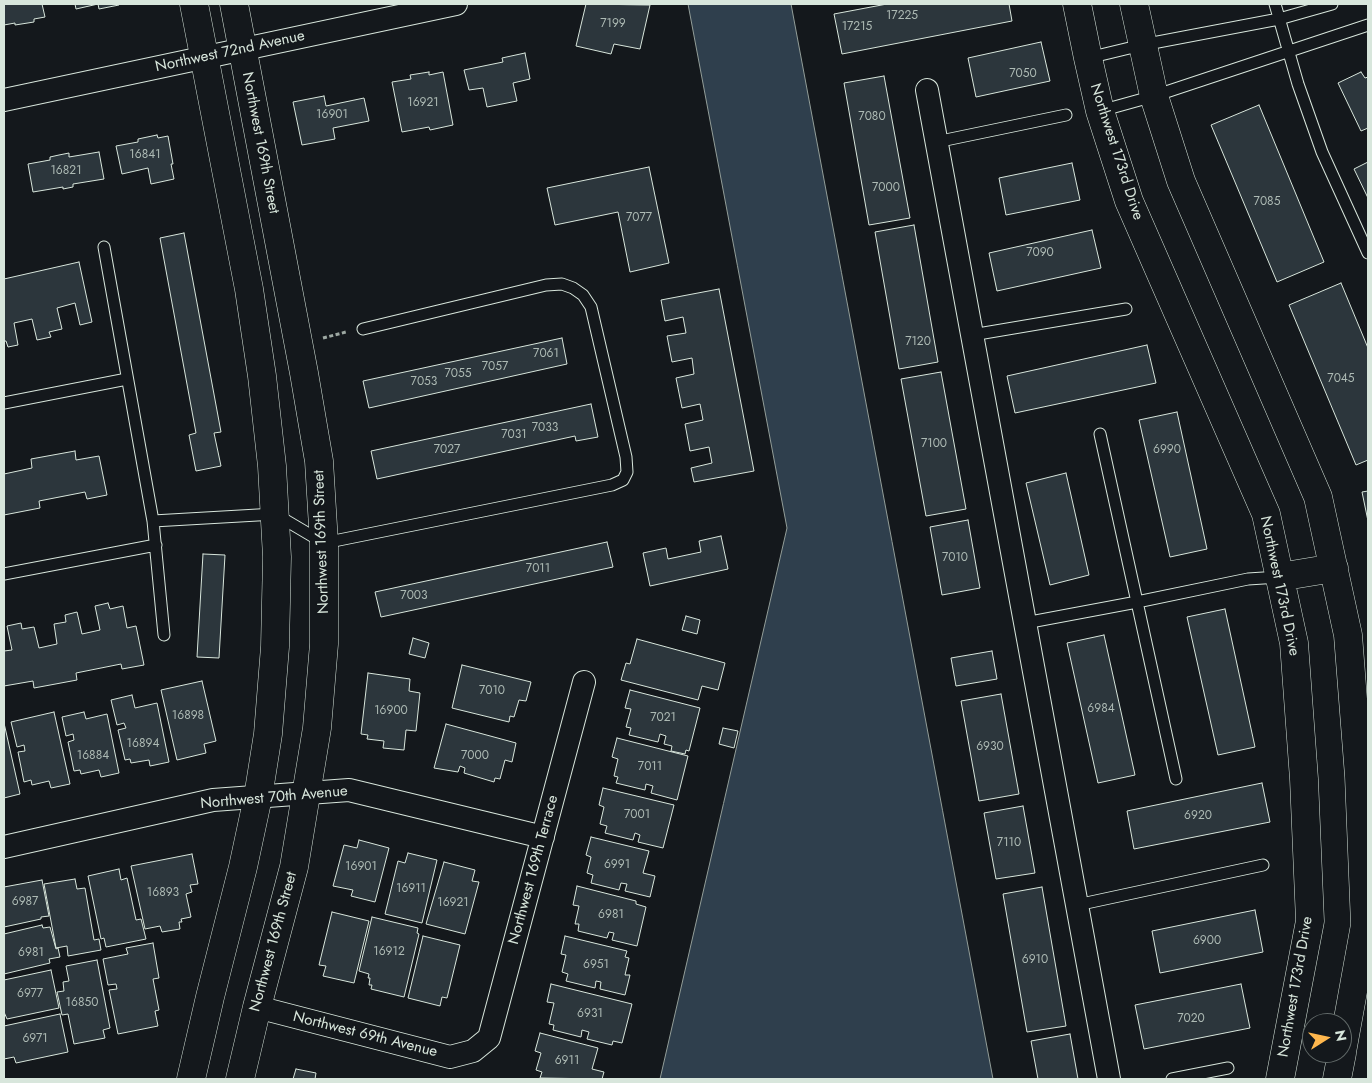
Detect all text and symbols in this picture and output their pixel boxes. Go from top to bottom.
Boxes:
house number: 17225 [886,9,918,23]
house number: 7199 [600,17,626,31]
house number: 17215 [842,20,872,34]
street label: Northwest 72nd Avenue [154,27,306,77]
house number: 7050 [1009,67,1037,81]
street label: Northwest 169th Street [237,71,283,215]
street label: Northwest 173rd Drive [1085,81,1147,223]
house number: 16921 [407,96,439,110]
house number: 16901 [316,108,348,122]
house number: 7080 [858,110,886,124]
house number: 16841 [129,148,161,162]
house number: 16821 [50,164,82,178]
house number: 7000 [872,181,900,195]
house number: 7085 [1254,195,1280,209]
house number: 7077 [626,211,652,225]
house number: 7090 [1026,246,1054,260]
house number: 7120 [905,335,931,349]
house number: 7061 [533,347,559,361]
house number: 7057 [482,360,508,374]
house number: 7055 [444,367,472,381]
house number: 7045 [1327,372,1355,386]
house number: 7053 [411,375,437,389]
house number: 7033 [532,421,558,435]
house number: 7031 [501,428,527,442]
house number: 7100 [921,437,947,451]
house number: 7027 [434,443,460,457]
house number: 6990 [1153,443,1181,457]
street label: Northwest 169th Street [310,470,334,614]
street label: Northwest 173rd Drive [1255,514,1303,658]
house number: 7010 [942,551,968,565]
house number: 7011 [526,562,550,576]
house number: 7003 [400,589,428,603]
house number: 7010 [479,684,505,698]
house number: 6984 [1087,702,1115,716]
house number: 16900 [374,704,408,718]
house number: 16898 [172,709,204,723]
house number: 7021 [650,711,676,725]
house number: 16894 [127,737,159,751]
house number: 6930 [976,740,1004,754]
house number: 16884 [77,749,109,763]
house number: 7000 [461,749,489,763]
house number: 7011 [638,760,662,774]
street label: Northwest 70th Avenue [200,783,348,813]
street label: Northwest 169th Terrace [505,793,563,947]
house number: 7001 [624,808,650,822]
house number: 6920 [1184,809,1212,823]
house number: 7110 [997,836,1021,850]
house number: 6991 [604,858,630,872]
house number: 16901 [345,860,377,874]
street label: Northwest 169th Street [247,870,301,1014]
house number: 16911 [396,882,426,896]
house number: 16893 [147,886,179,900]
house number: 6987 [12,895,38,909]
house number: 16921 [437,896,469,910]
house number: 6981 [598,908,624,922]
street label: Northwest 173rd Drive [1275,915,1317,1059]
house number: 6900 [1193,934,1221,948]
house number: 16912 [373,945,405,959]
house number: 6981 [18,946,44,960]
house number: 6910 [1022,953,1048,967]
house number: 6951 [583,958,609,972]
house number: 6977 [17,987,43,1001]
house number: 16850 [66,996,98,1010]
house number: 6931 [577,1007,603,1021]
street label: Northwest 69th Avenue [291,1008,439,1062]
house number: 7020 [1177,1012,1205,1026]
north arrow [1302,1013,1352,1063]
text: N [1330,1028,1352,1043]
house number: 6971 [22,1032,48,1046]
house number: 6911 [555,1054,579,1068]

